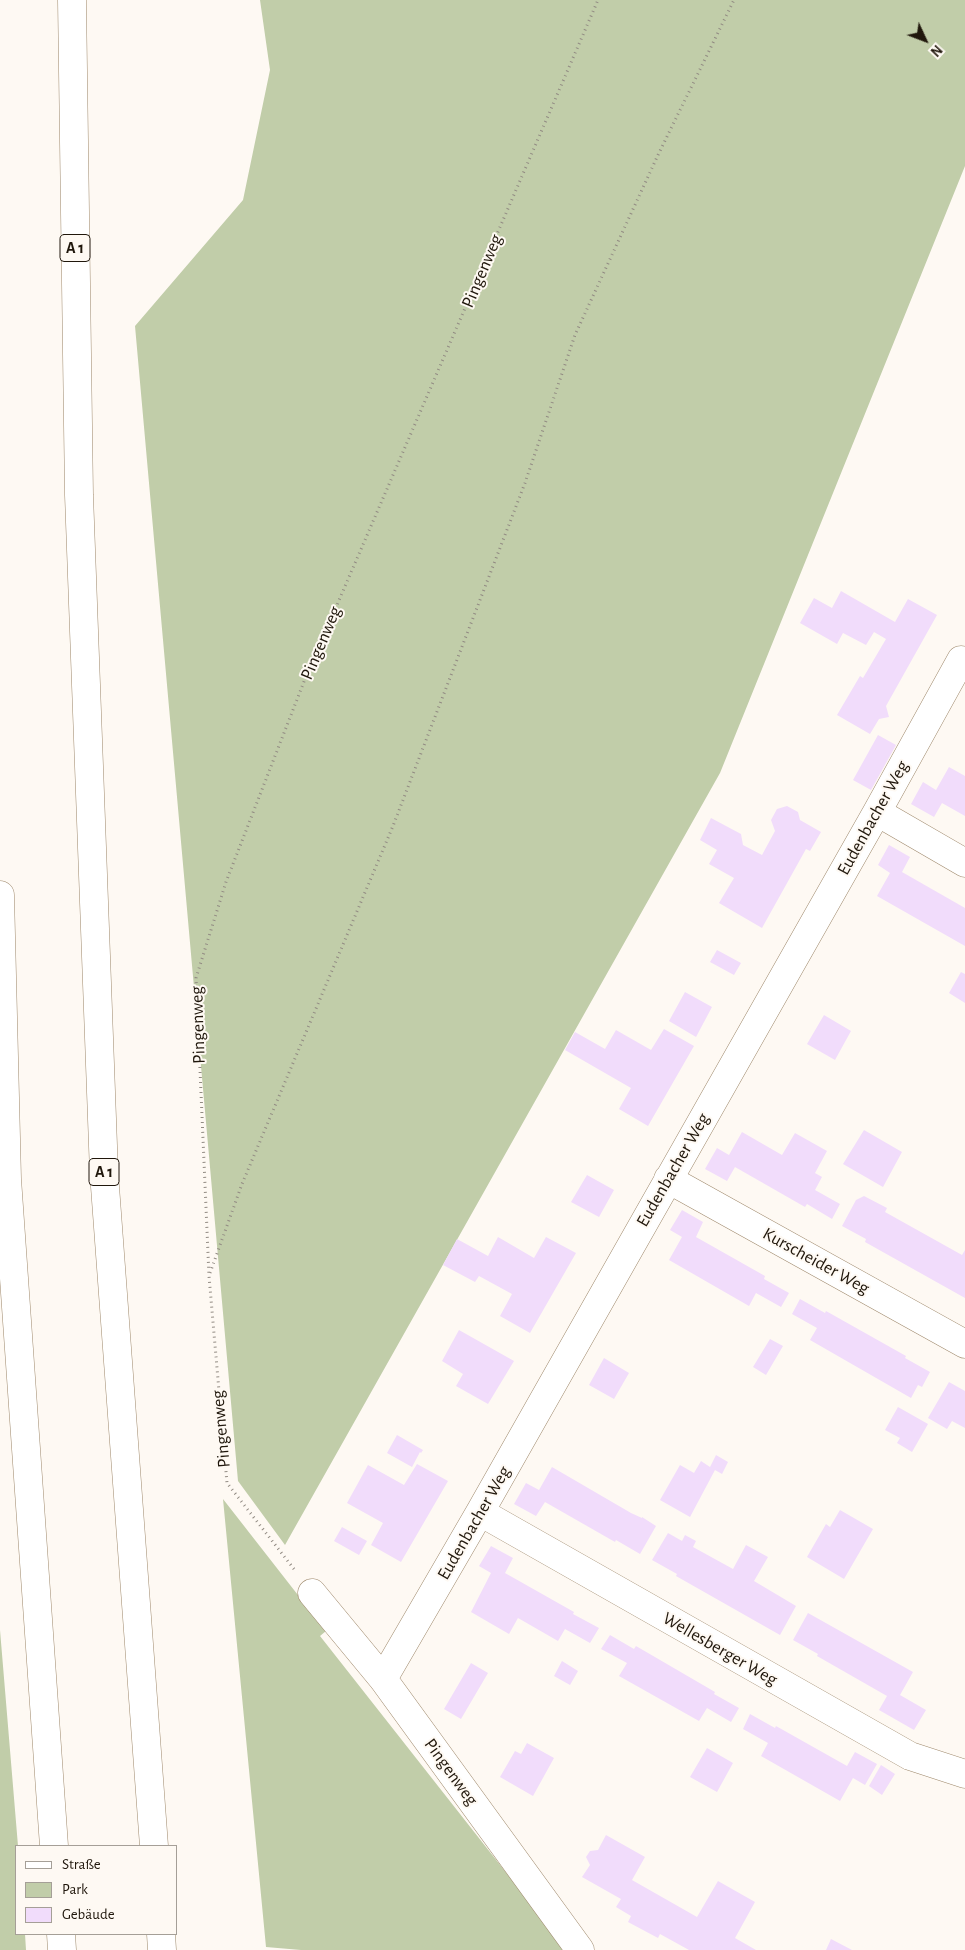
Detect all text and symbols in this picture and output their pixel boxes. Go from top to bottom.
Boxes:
north arrow [900,15,950,65]
text: N [928,42,944,59]
street label: Pingenweg [457,231,507,311]
road number: A 1 [60,234,90,262]
street label: Pingenweg [296,603,346,683]
street label: Eudenbacher Weg [833,757,913,879]
street label: Pingenweg [186,986,210,1064]
street label: Eudenbacher Weg [632,1109,714,1231]
road number: A 1 [89,1158,119,1186]
street label: Kurscheider Weg [759,1223,873,1299]
street label: Pingenweg [207,1389,235,1469]
street label: Eudenbacher Weg [433,1462,515,1584]
street label: Wellesberger Weg [659,1607,781,1691]
street label: Pingenweg [419,1734,483,1810]
legend [15,1845,178,1935]
text: Straße [62,1857,101,1872]
text: Park [62,1882,88,1897]
text: Gebäude [62,1907,115,1922]

